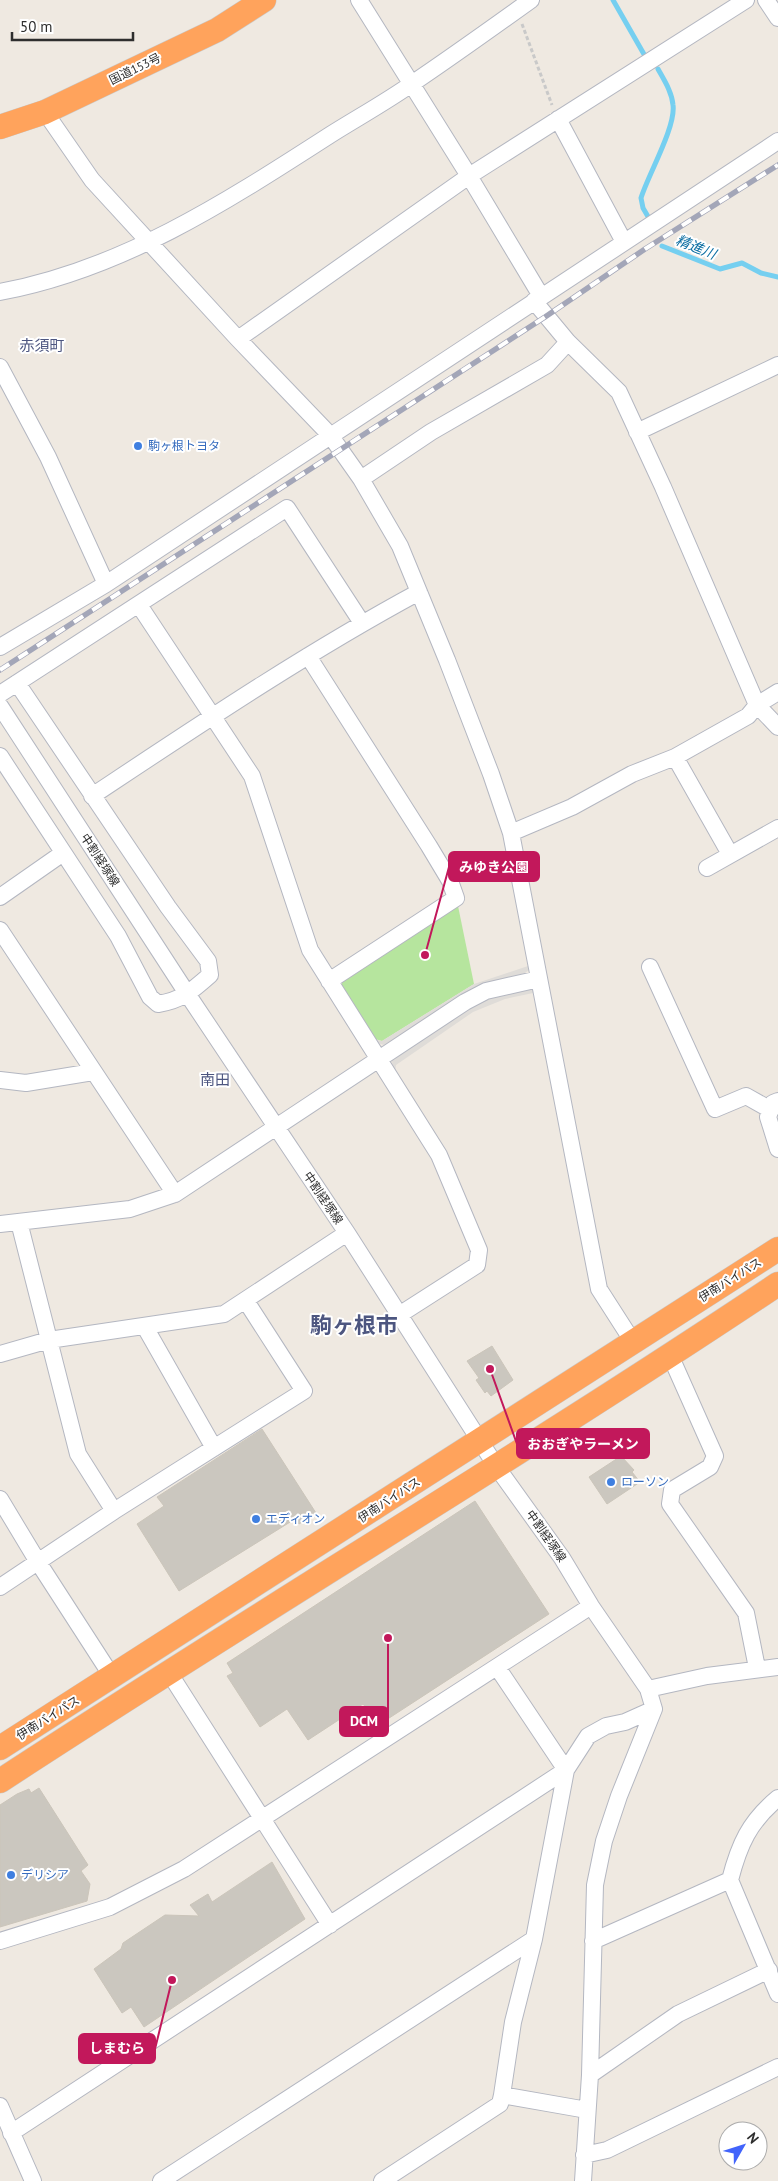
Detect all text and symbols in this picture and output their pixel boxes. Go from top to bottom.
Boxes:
scale bar [12,10,134,42]
text: 50 m [20,17,53,36]
street label: 国道153号 [106,50,163,87]
water label: 精進川 [673,231,721,264]
district label: 赤須町 [19,336,65,355]
place label: 駒ヶ根トヨタ [148,438,220,453]
marker: 駒ヶ根トヨタ [132,440,144,452]
street label: 中割経塚線 [78,830,123,889]
callout: みゆき公園 [449,852,539,881]
text: みゆき公園 [459,858,529,876]
district label: 南田 [200,1070,230,1089]
street label: 中割経塚線 [300,1169,346,1227]
street label: 伊南バイパス [695,1254,764,1305]
district label: 駒ヶ根市 [310,1311,398,1339]
callout: おおぎやラーメン [517,1429,649,1458]
text: おおぎやラーメン [527,1435,639,1453]
street label: 伊南バイパス [355,1474,423,1525]
place label: ローソン [621,1474,669,1489]
marker: ローソン [605,1476,617,1488]
street label: 中割経塚線 [523,1507,570,1565]
place label: エディオン [266,1511,325,1526]
marker: エディオン [250,1513,262,1525]
street label: 伊南バイパス [13,1692,82,1743]
callout: DCM [340,1707,388,1736]
text: DCM [350,1712,378,1730]
place label: デリシア [21,1867,69,1882]
marker: デリシア [5,1869,17,1881]
callout: しまむら [79,2034,155,2063]
text: しまむら [89,2039,145,2057]
north arrow [718,2121,768,2171]
text: N [743,2129,763,2147]

